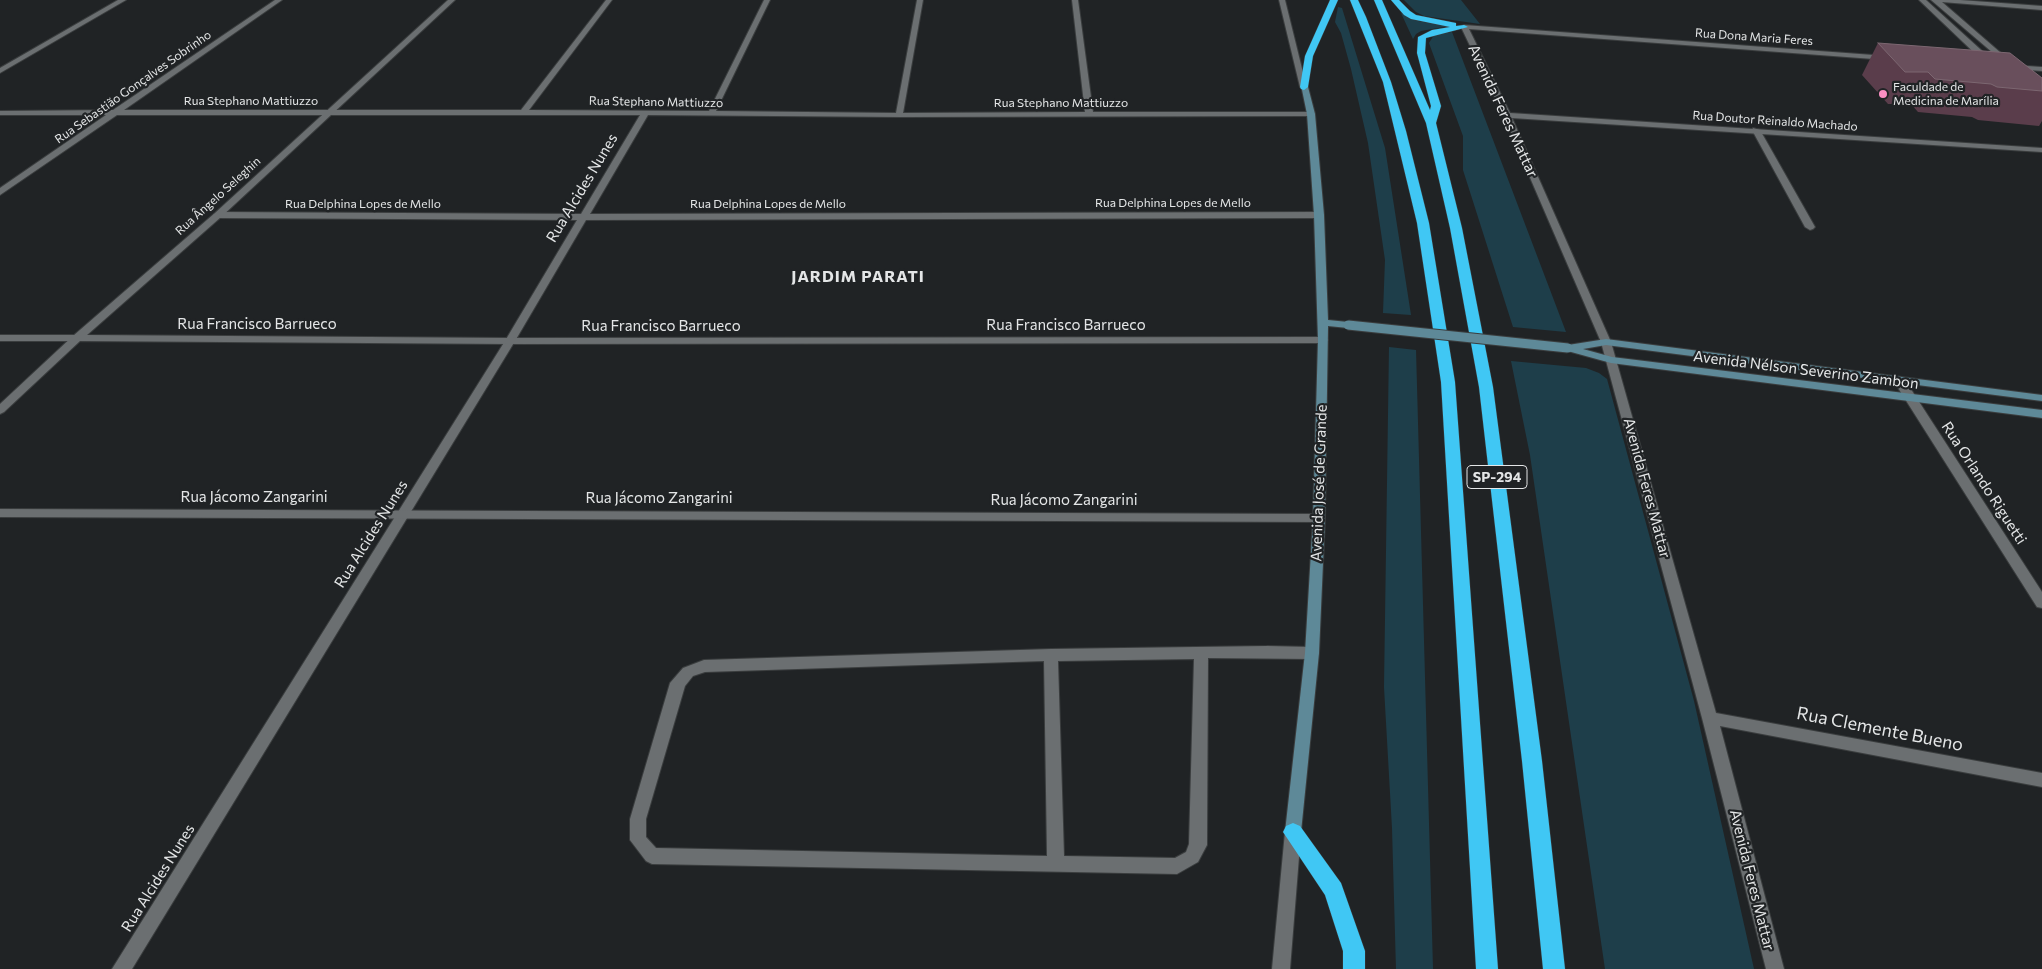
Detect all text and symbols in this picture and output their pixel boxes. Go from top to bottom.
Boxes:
street label: Rua Dona Maria Feres [1695,26,1813,48]
street label: Rua Sebastião Gonçalves Sobrinho [52,27,214,147]
street label: Avenida Feres Mattar [1464,42,1542,180]
place label: Faculdade de Medicina de Marília [1893,80,1999,108]
marker: Faculdade de Medicina de Marília [1877,88,1889,100]
street label: Rua Stephano Mattiuzzo [184,94,318,108]
street label: Rua Stephano Mattiuzzo [589,94,723,110]
street label: Rua Stephano Mattiuzzo [994,96,1128,110]
street label: Rua Doutor Reinaldo Machado [1692,108,1858,134]
street label: Rua Alcides Nunes [542,130,622,246]
street label: Rua Ângelo Seleghin [172,154,264,238]
street label: Rua Delphina Lopes de Mello [1095,196,1251,210]
street label: Rua Delphina Lopes de Mello [285,197,441,211]
street label: Rua Delphina Lopes de Mello [690,197,846,211]
district label: JARDIM PARATI [790,267,926,287]
street label: Rua Francisco Barrueco [177,315,337,333]
street label: Rua Francisco Barrueco [986,316,1146,334]
street label: Rua Francisco Barrueco [581,317,741,335]
street label: Avenida Nélson Severino Zambon [1692,347,1920,393]
street label: Avenida José de Grande [1307,404,1331,562]
street label: Avenida Feres Mattar [1620,416,1674,560]
street label: Rua Orlando Riguetti [1938,418,2030,548]
road number: SP-294 [1467,466,1527,488]
street label: Rua Alcides Nunes [331,477,411,591]
street label: Rua Jácomo Zangarini [180,488,328,506]
street label: Rua Jácomo Zangarini [585,489,733,507]
street label: Rua Jácomo Zangarini [990,491,1138,509]
street label: Rua Clemente Bueno [1795,702,1965,756]
street label: Avenida Feres Mattar [1726,808,1778,952]
street label: Rua Alcides Nunes [118,821,198,935]

